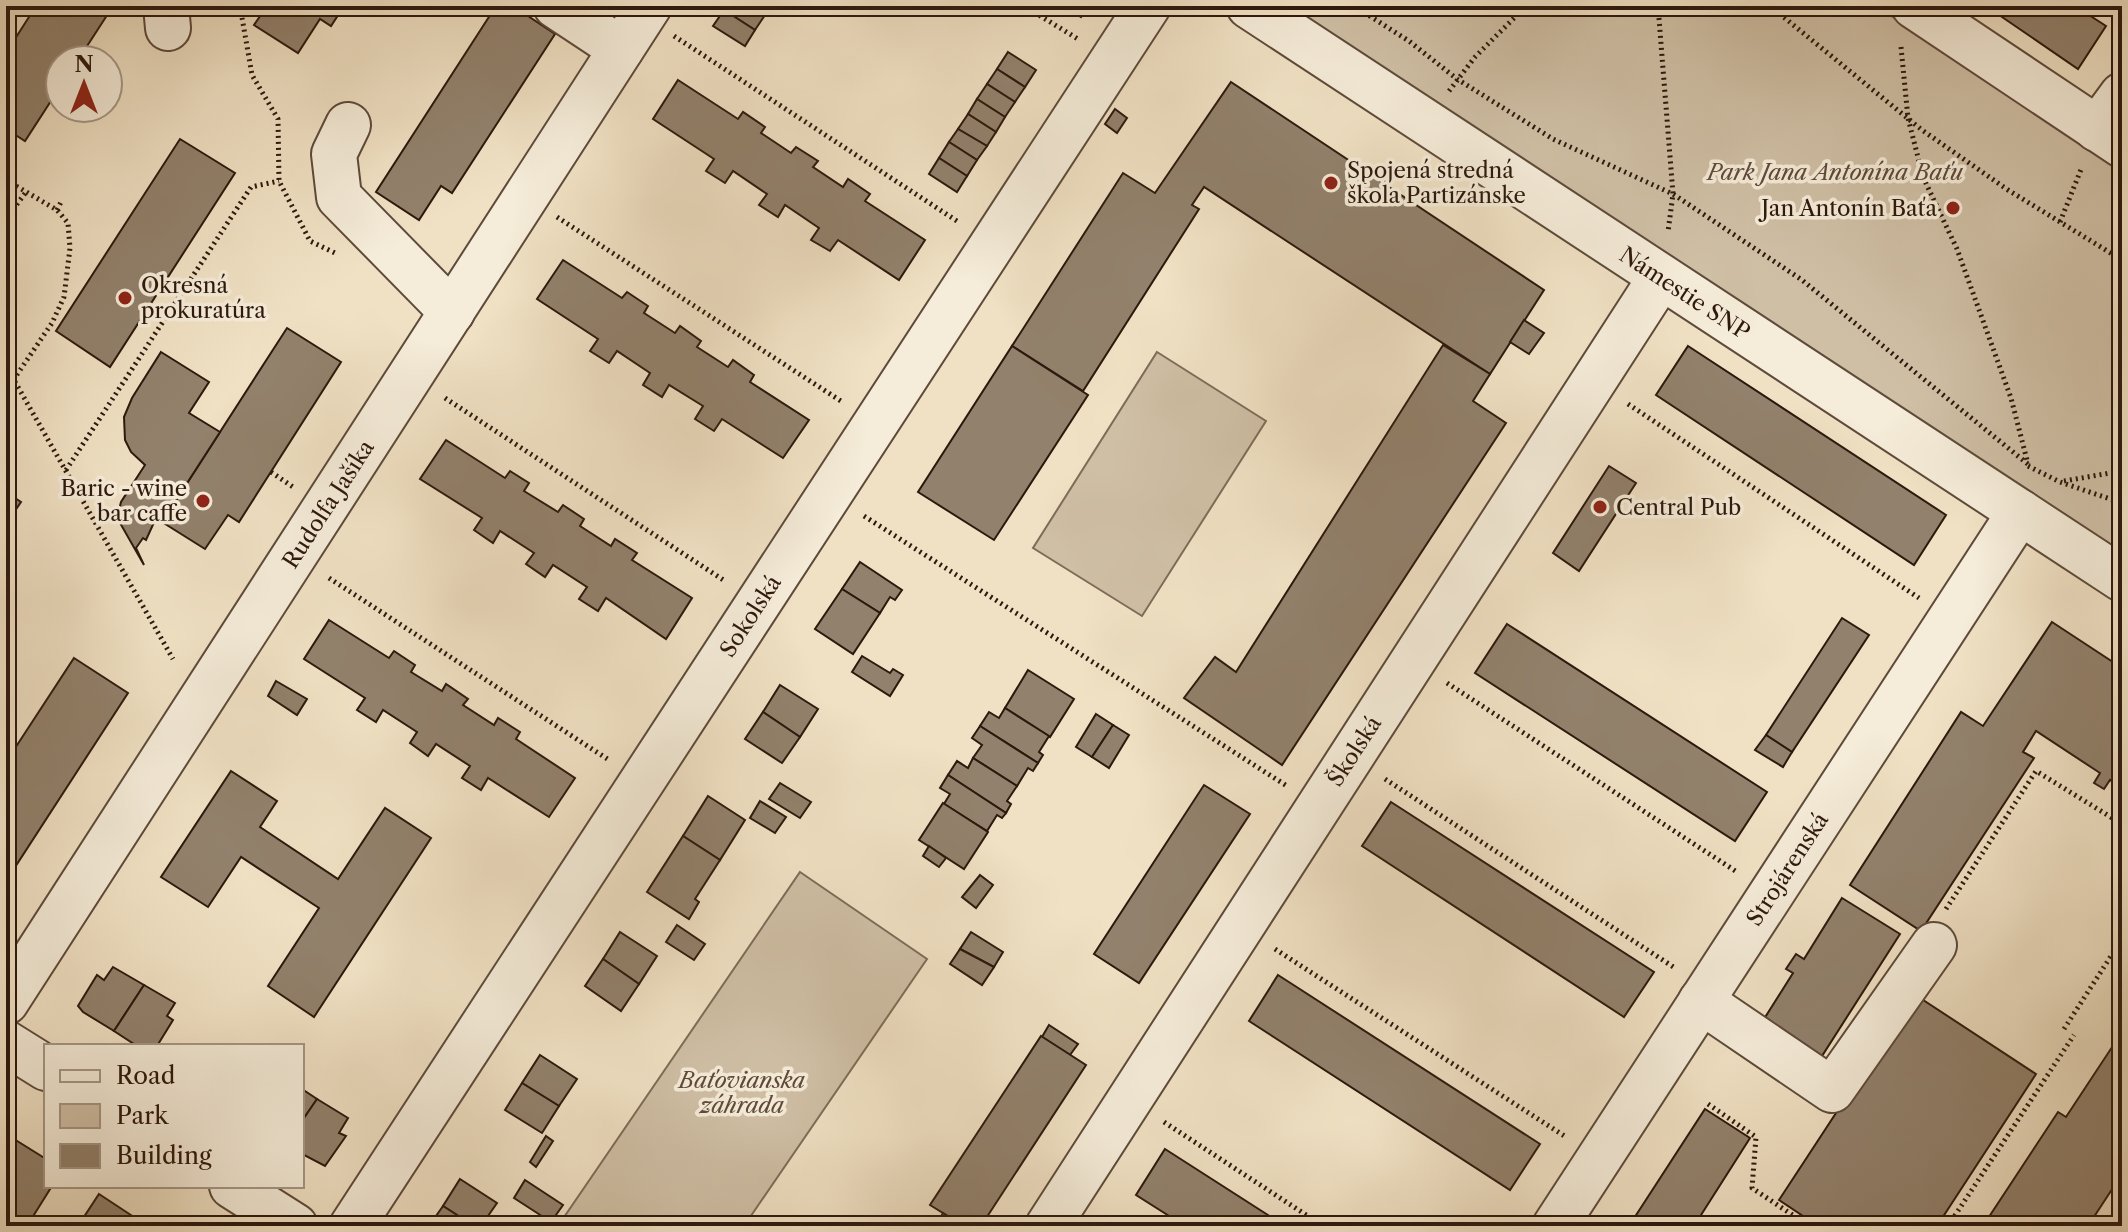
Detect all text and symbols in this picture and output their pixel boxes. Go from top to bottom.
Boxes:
north arrow [44,44,124,124]
text: N [74,51,94,78]
place label: Spojená stredná škola Partizánske [1347,157,1526,209]
park label: Park Jana Antonína Baťu [1705,159,1964,186]
marker: Spojená stredná škola Partizánske [1322,174,1340,192]
place label: Jan Antonín Baťa [1758,195,1937,222]
marker: Jan Antonín Baťa [1944,199,1962,217]
street label: Námestie SNP [1614,241,1755,346]
place label: Okresná prokuratúra [141,272,266,324]
marker: Okresná prokuratúra [116,289,134,307]
street label: Rudolfa Jašíka [277,435,380,573]
place label: Baric - wine bar caffe [60,475,187,527]
marker: Baric - wine bar caffe [194,492,212,510]
place label: Central Pub [1616,494,1741,521]
marker: Central Pub [1591,498,1609,516]
street label: Sokolská [714,570,787,662]
street label: Školská [1321,710,1387,792]
street label: Strojárenská [1741,807,1834,931]
legend [44,1044,304,1188]
text: Road [116,1061,176,1090]
park label: Baťovianska záhrada [677,1067,805,1119]
text: Park [116,1101,169,1130]
text: Building [116,1141,212,1170]

